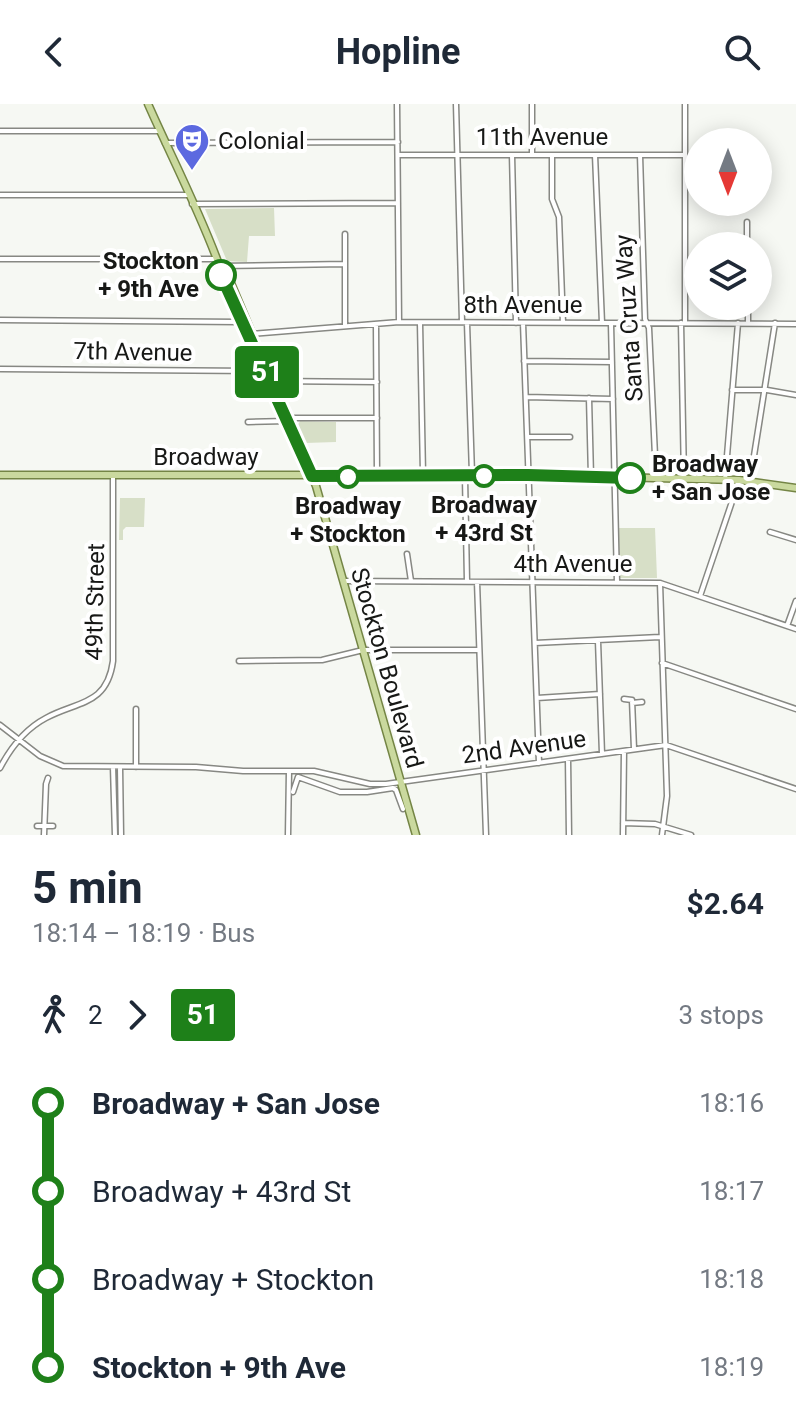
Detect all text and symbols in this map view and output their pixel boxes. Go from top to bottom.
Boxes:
icon: back [32,30,76,74]
icon: search [720,30,764,74]
text: Hopline [336,31,460,73]
theatre icon: Colonial [173,122,211,172]
street label: 11th Avenue [476,123,608,151]
place label: Colonial [218,127,305,155]
north arrow [684,128,772,216]
map controls [684,128,772,320]
button: layers [684,232,772,320]
street label: Santa Cruz Way [609,233,649,402]
place label: Stockton + 9th Ave [98,247,199,303]
marker: Stockton + 9th Ave [206,260,236,290]
street label: 8th Avenue [464,291,583,319]
street label: 7th Avenue [73,337,193,367]
line badge: 51 [231,346,303,398]
text: 51 [251,355,283,388]
street label: Broadway [153,443,259,471]
place label: Broadway + San Jose [652,450,770,506]
marker: Broadway + San Jose [615,463,645,493]
marker: Broadway + 43rd St [473,465,495,487]
marker: Broadway + Stockton [337,466,359,488]
place label: Broadway + 43rd St [431,491,538,547]
place label: Broadway + Stockton [290,492,406,548]
street label: 49th Street [80,543,110,661]
street label: 4th Avenue [514,550,633,578]
street label: Stockton Boulevard [345,565,429,771]
street label: 2nd Avenue [460,724,588,770]
text: 5 min [32,862,143,914]
text: $2.64 [686,886,764,921]
text: 18:14 – 18:19 · Bus [32,918,255,948]
icon: walk [32,993,76,1037]
icon: forward [115,993,159,1037]
text: 51 [187,998,219,1031]
text: 2 [88,1000,103,1030]
text: 3 stops [678,1000,764,1030]
text: Broadway + San Jose [92,1086,380,1121]
text: 18:16 [699,1088,764,1118]
text: Broadway + 43rd St [92,1174,351,1209]
text: 18:17 [699,1176,764,1206]
text: Broadway + Stockton [92,1262,374,1297]
text: 18:18 [699,1264,764,1294]
text: Stockton + 9th Ave [92,1350,346,1385]
text: 18:19 [699,1352,764,1382]

